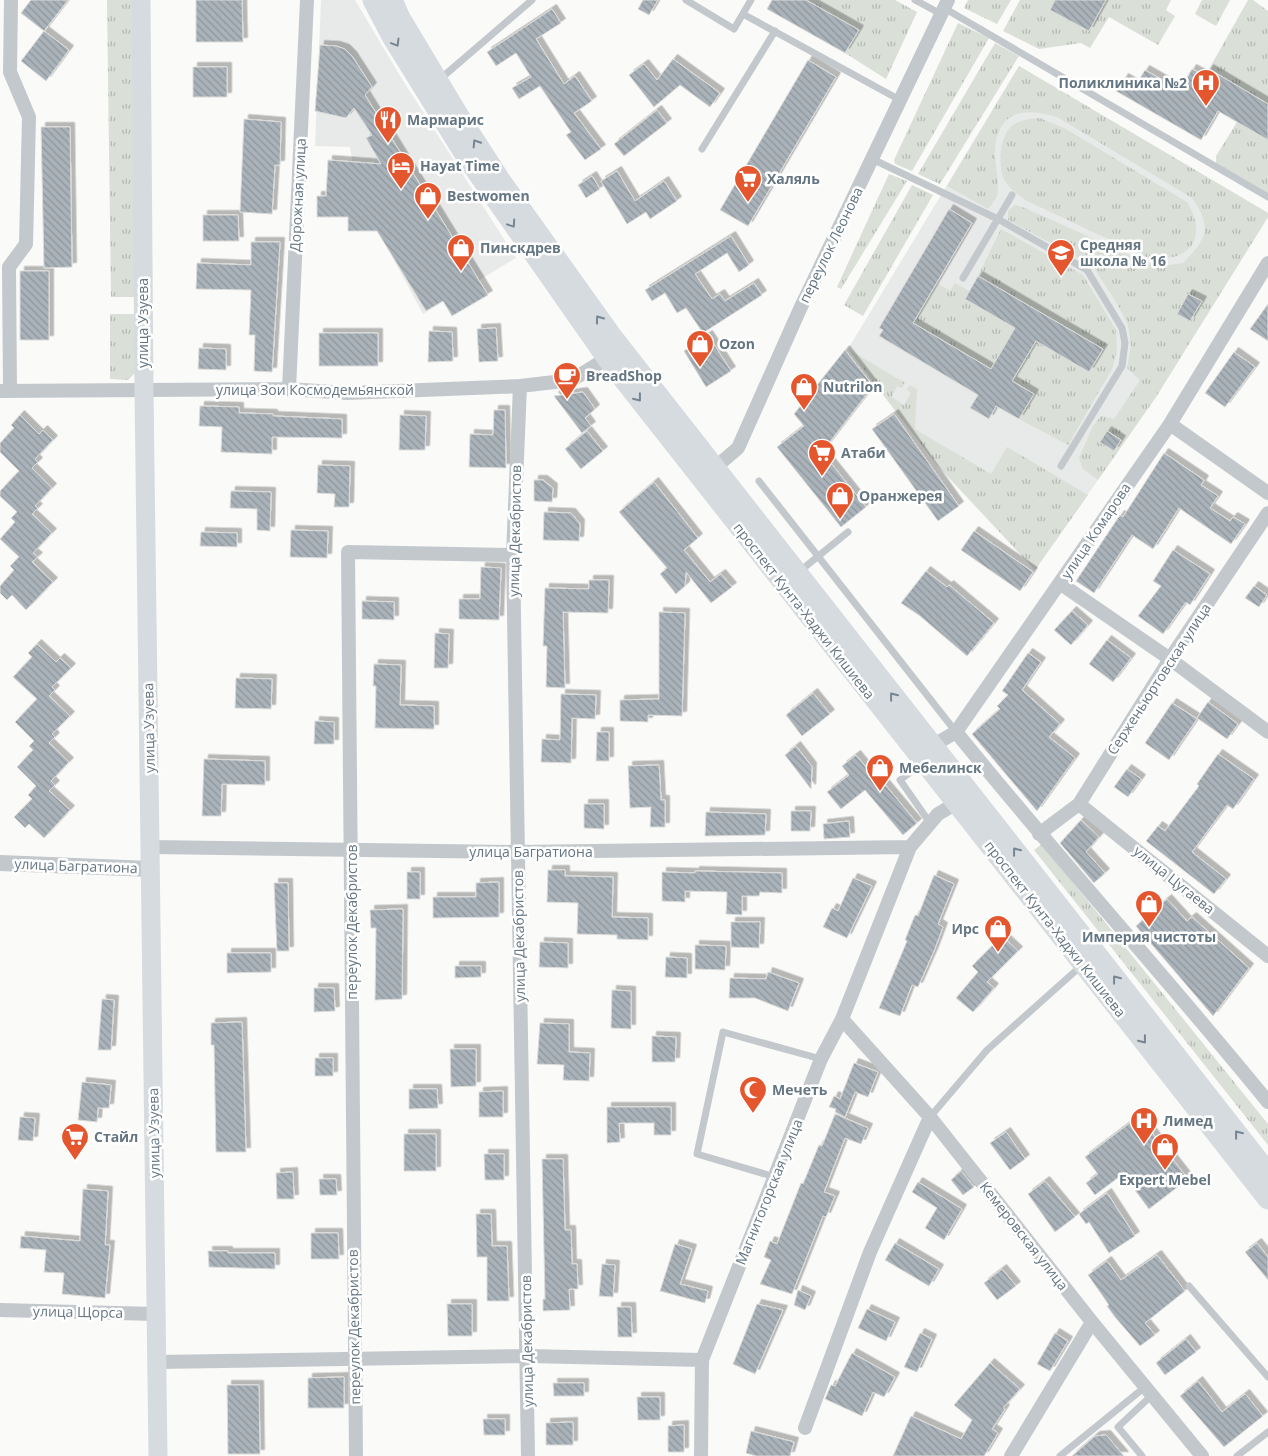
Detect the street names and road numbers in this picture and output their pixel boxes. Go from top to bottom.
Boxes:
street label: Дорожная улица [285,138,310,252]
street label: переулок Леонова [794,184,867,306]
street label: улица Узуева [133,278,152,368]
street label: улица Зои Космодемьянской [216,380,414,399]
street label: улица Декабристов [504,465,525,597]
street label: улица Комарова [1056,479,1135,582]
street label: проспект Кунта-Хаджи Кишиева [730,519,879,703]
street label: Серженьюртовская улица [1102,599,1215,758]
street label: улица Узуева [138,683,159,773]
street label: проспект Кунта-Хаджи Кишиева [981,837,1130,1021]
street label: улица Цугаева [1130,841,1219,918]
street label: улица Багратиона [469,842,593,861]
street label: переулок Декабристов [342,844,361,1000]
street label: улица Багратиона [14,854,138,877]
street label: улица Декабристов [508,870,529,1002]
street label: улица Узуева [143,1088,164,1178]
street label: Магнитогорская улица [731,1116,807,1268]
street label: Кемеровская улица [976,1177,1073,1294]
street label: переулок Декабристов [343,1249,364,1405]
street label: улица Декабристов [516,1275,537,1407]
street label: улица Щорса [33,1301,123,1322]

